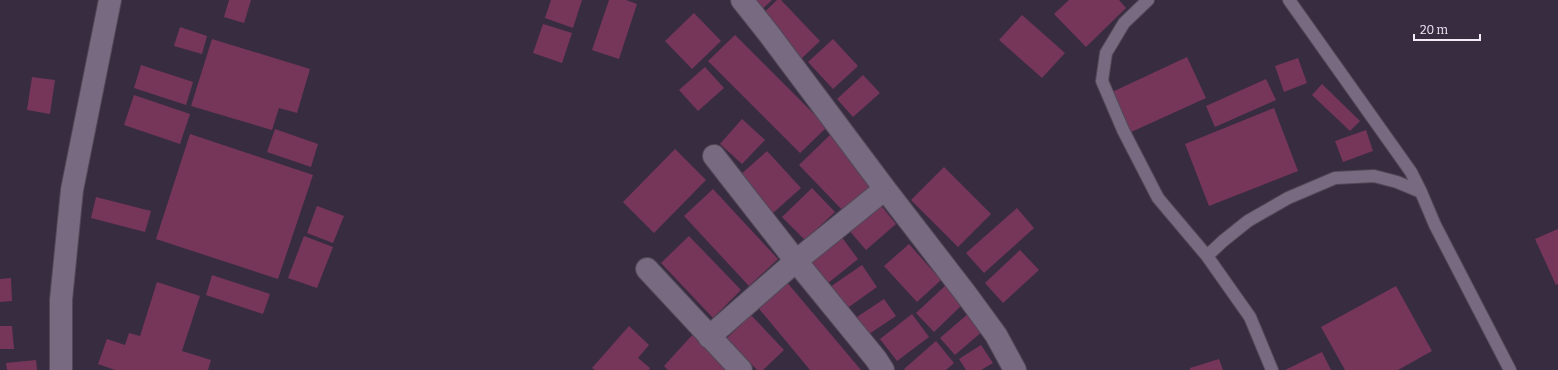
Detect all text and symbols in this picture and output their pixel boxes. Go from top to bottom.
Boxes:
scale bar [1414,16,1480,42]
text: 20 m [1420,23,1449,37]

